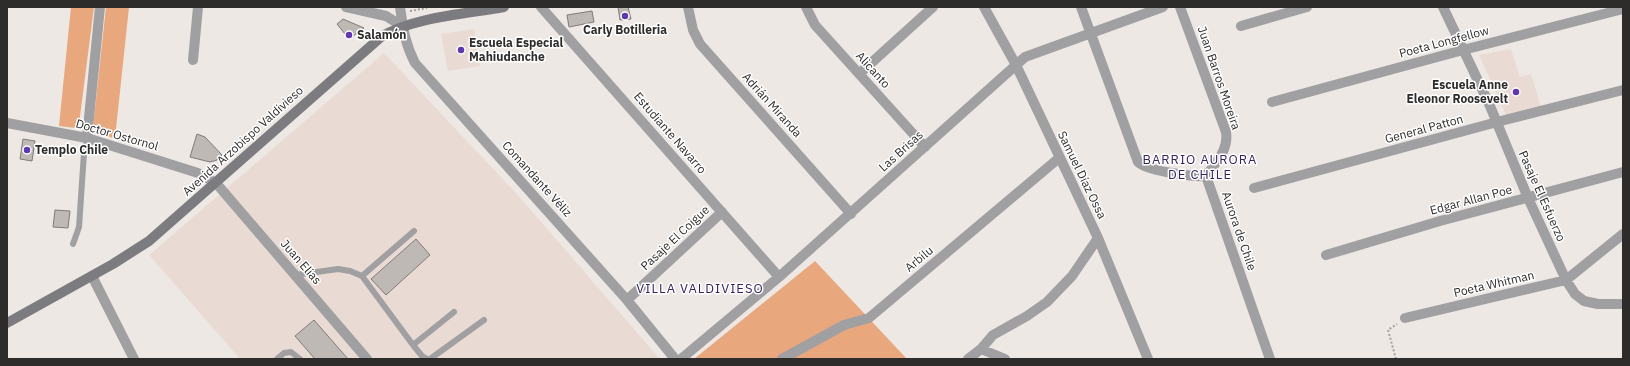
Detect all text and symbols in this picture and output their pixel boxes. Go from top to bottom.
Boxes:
marker: Carly Botilleria [620,11,630,21]
place label: Carly Botilleria [583,22,667,37]
street label: Poeta Longfellow [1397,22,1490,61]
street label: Juan Barros Moreira [1195,24,1244,132]
place label: Salamón [357,27,406,42]
marker: Salamón [344,30,354,40]
place label: Escuela Especial Mahiudanche [469,35,564,64]
marker: Escuela Especial Mahiudanche [456,45,466,55]
street label: Alicanto [853,48,894,91]
street label: Adrián Miranda [739,69,806,141]
place label: Escuela Anne Eleonor Roosevelt [1407,77,1508,106]
street label: Avenida Arzobispo Valdivieso [179,82,306,199]
marker: Escuela Anne Eleonor Roosevelt [1511,87,1521,97]
street label: Estudiante Navarro [631,89,710,177]
street label: General Patton [1383,111,1465,146]
street label: Doctor Ostornol [74,116,160,153]
street label: Las Brisas [875,127,926,174]
street label: Samuel Díaz Ossa [1055,128,1110,222]
street label: Comandante Véliz [499,138,576,220]
place label: Templo Chile [35,142,108,157]
marker: Templo Chile [22,145,32,155]
street label: Pasaje El Esfuerzo [1516,148,1569,244]
district label: BARRIO AURORA DE CHILE [1143,151,1257,183]
street label: Edgar Allan Poe [1428,181,1514,218]
street label: Aurora de Chile [1219,189,1260,273]
street label: Pasaje El Coigue [637,202,712,273]
street label: Juan Elias [278,236,325,287]
street label: Arbilu [902,243,936,275]
street label: Poeta Whitman [1452,267,1536,300]
district label: VILLA VALDIVIESO [636,280,764,297]

